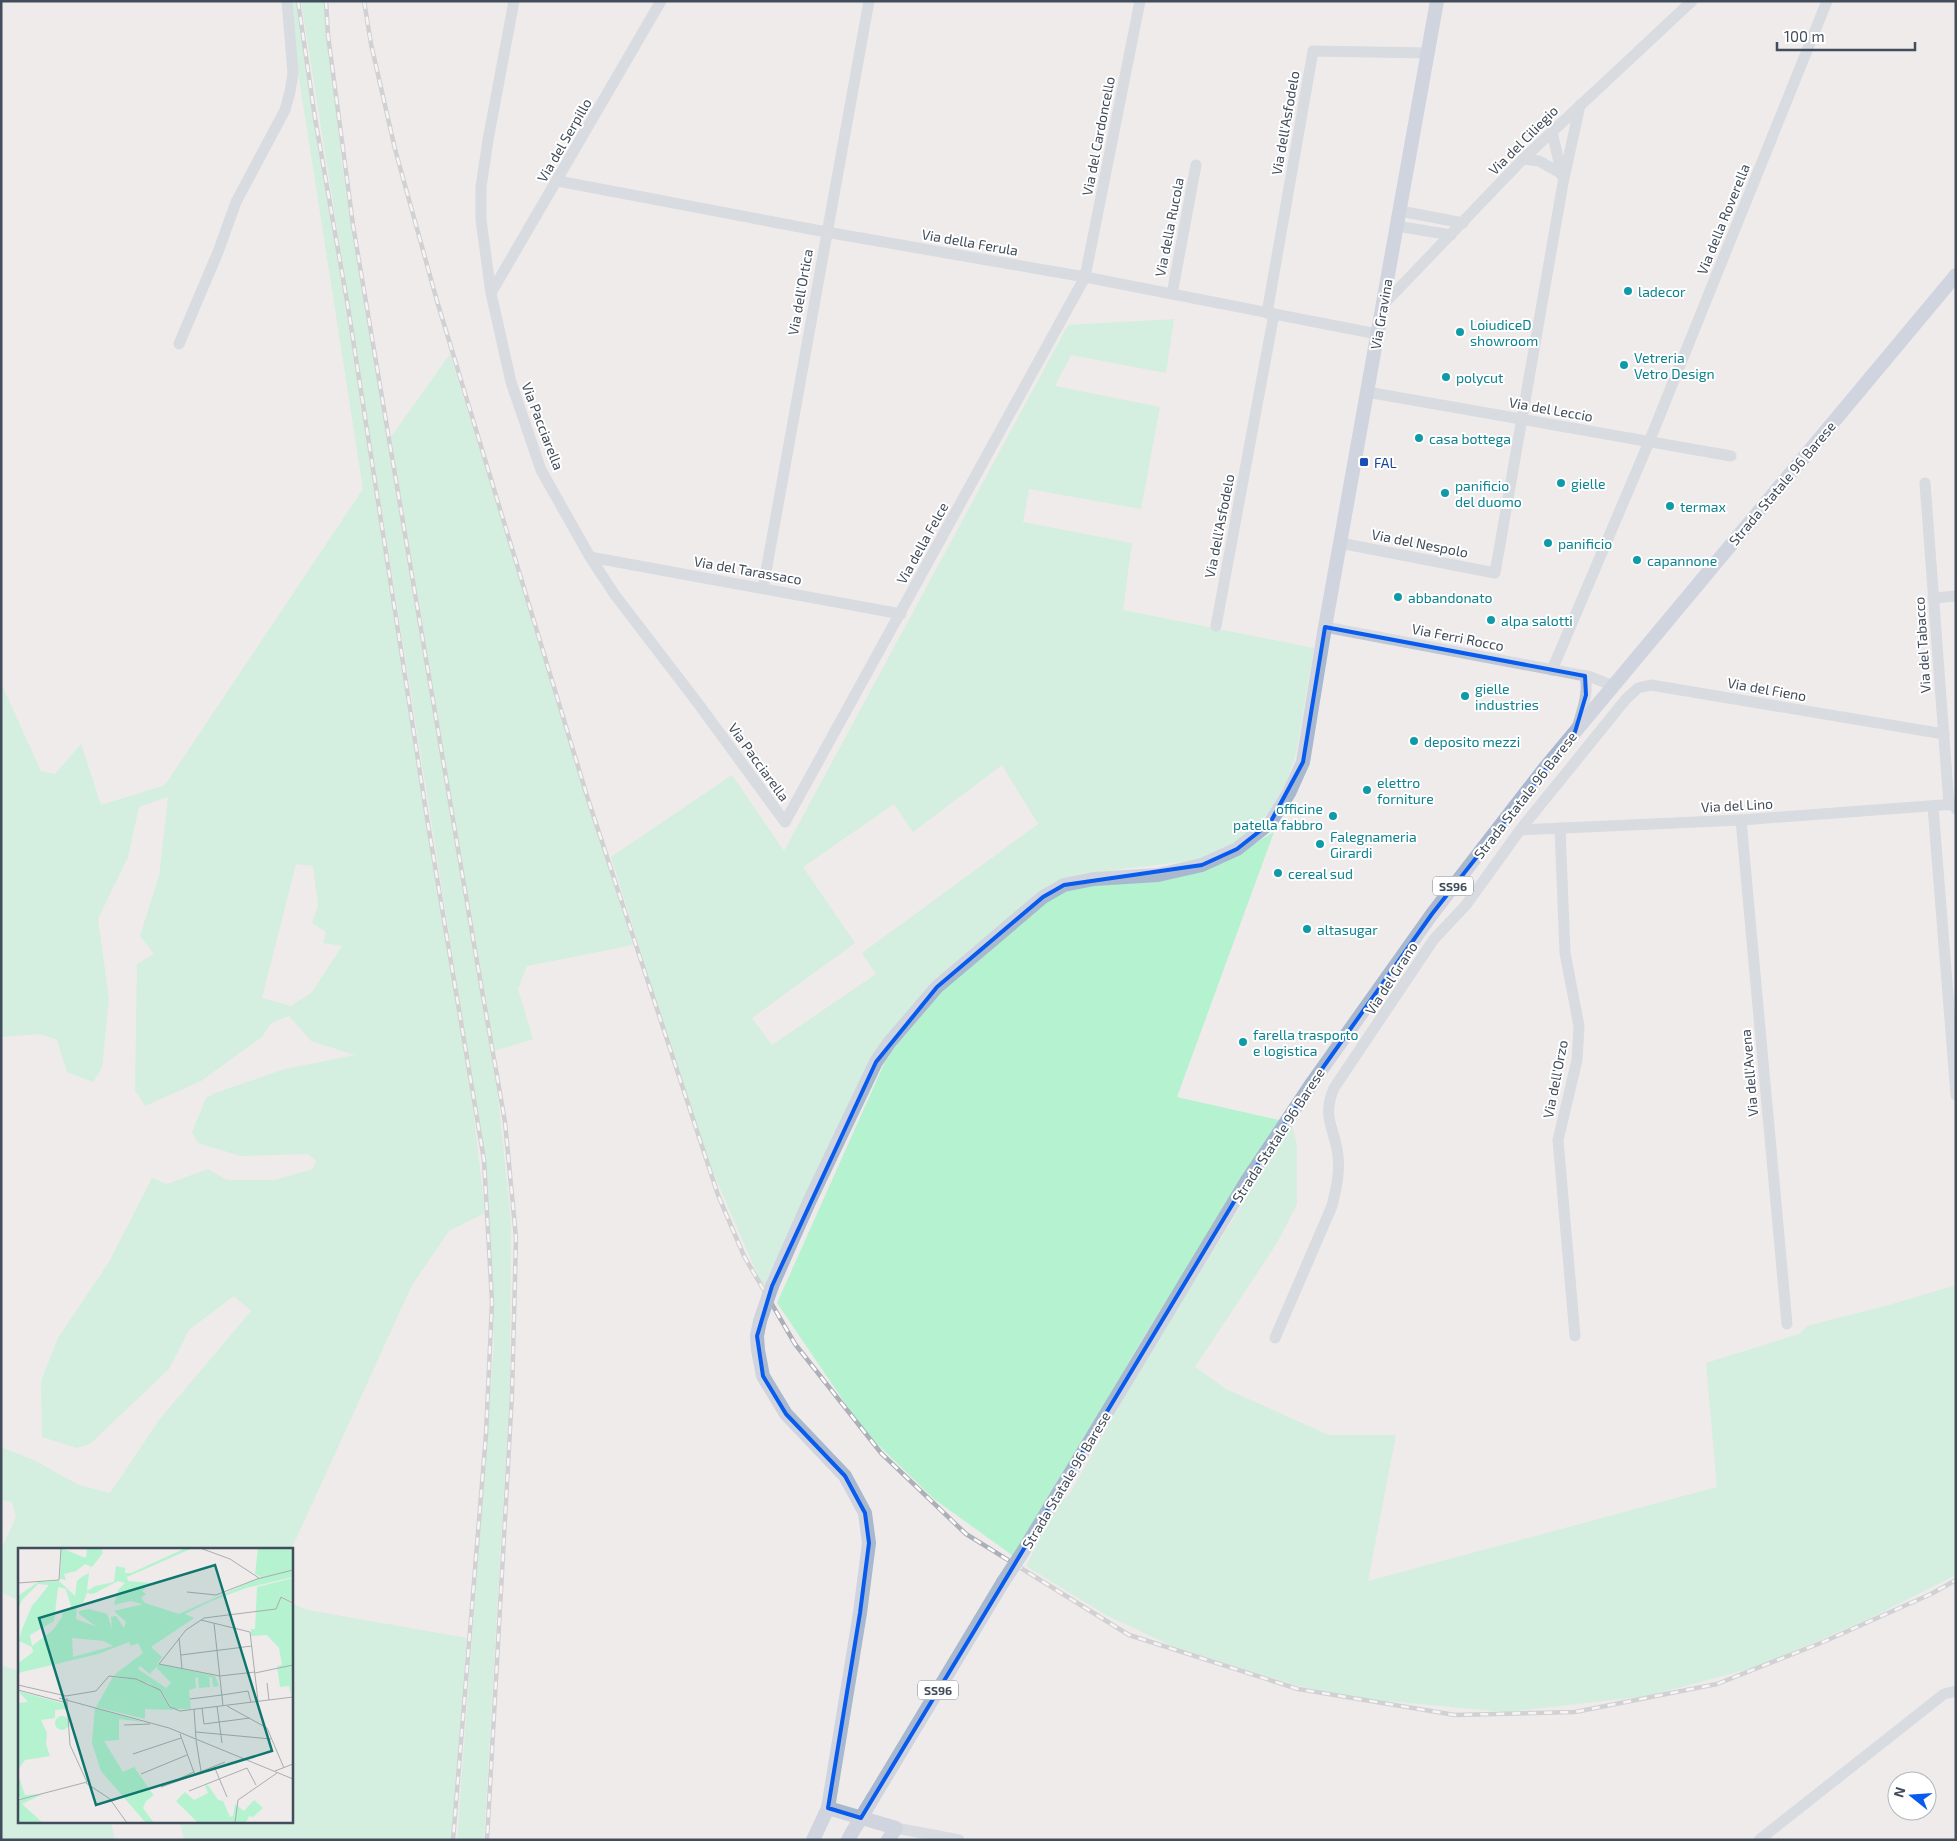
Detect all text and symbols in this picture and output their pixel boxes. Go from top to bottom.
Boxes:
scale bar [1777,20,1914,52]
text: 100 m [1784,27,1825,45]
street label: Via dell'Asfodelo [1267,70,1303,176]
street label: Via del Cardoncello [1078,75,1118,197]
street label: Via del Serpillo [533,95,595,185]
street label: Via del Ciliegio [1485,102,1561,178]
street label: Via della Roverella [1693,161,1753,277]
street label: Via della Rucola [1151,176,1187,278]
street label: Via della Ferula [920,225,1020,259]
street label: Via dell'Ortica [784,247,816,337]
street label: Via Gravina [1366,277,1396,351]
place label: ladecor [1638,283,1686,300]
marker: ladecor [1622,285,1634,297]
place label: LoiudiceD showroom [1470,316,1538,349]
marker: LoiudiceD showroom [1454,326,1466,338]
place label: Vetreria Vetro Design [1634,349,1715,382]
marker: Vetreria Vetro Design [1618,359,1630,371]
place label: polycut [1456,369,1503,386]
marker: polycut [1440,371,1452,383]
street label: Via Pacciarella [519,380,567,472]
street label: Via del Leccio [1508,393,1594,425]
street label: Strada Statale 96 Barese [1725,417,1839,549]
place label: casa bottega [1429,430,1511,447]
marker: casa bottega [1413,432,1425,444]
place label: FAL [1374,454,1397,471]
marker: FAL [1358,456,1370,468]
street label: Via dell'Asfodelo [1201,473,1237,579]
place label: gielle [1571,475,1606,492]
place label: panificio del duomo [1455,477,1522,510]
marker: gielle [1555,477,1567,489]
marker: panificio del duomo [1439,487,1451,499]
place label: termax [1680,498,1726,515]
street label: Via della Felce [893,499,951,587]
marker: termax [1664,500,1676,512]
street label: Via del Nespolo [1370,525,1470,561]
place label: panificio [1558,535,1612,552]
marker: panificio [1542,537,1554,549]
street label: Via del Tarassaco [693,552,803,588]
place label: capannone [1647,552,1717,569]
marker: capannone [1631,554,1643,566]
place label: abbandonato [1408,589,1493,606]
marker: abbandonato [1392,591,1404,603]
street label: Via del Tabacco [1910,596,1934,694]
place label: alpa salotti [1501,612,1573,629]
marker: alpa salotti [1485,614,1497,626]
street label: Via Ferri Rocco [1411,620,1506,654]
street label: Via del Fieno [1726,674,1808,704]
place label: gielle industries [1475,680,1539,713]
marker: gielle industries [1459,690,1471,702]
street label: Via Pacciarella [725,720,793,804]
street label: Strada Statale 96 Barese [1470,728,1580,862]
place label: deposito mezzi [1424,733,1520,750]
marker: deposito mezzi [1408,735,1420,747]
place label: elettro forniture [1377,774,1434,807]
marker: elettro forniture [1361,784,1373,796]
street label: Via del Lino [1701,795,1773,815]
place label: officine patella fabbro [1233,800,1323,833]
marker: officine patella fabbro [1327,810,1339,822]
place label: Falegnameria Girardi [1330,828,1417,861]
marker: Falegnameria Girardi [1314,838,1326,850]
place label: cereal sud [1288,865,1353,882]
marker: cereal sud [1272,867,1284,879]
road number: SS96 [1433,876,1473,896]
place label: altasugar [1317,921,1378,938]
marker: altasugar [1301,923,1313,935]
street label: Via del Grano [1361,938,1421,1018]
place label: farella trasporto e logistica [1253,1026,1359,1059]
street label: Via dell'Avena [1737,1028,1761,1118]
marker: farella trasporto e logistica [1237,1036,1249,1048]
street label: Via dell'Orzo [1539,1038,1571,1120]
street label: Strada Statale 96 Barese [1228,1065,1328,1205]
street label: Strada Statale 96 Barese [1018,1408,1114,1552]
inset map [18,1548,292,1824]
road number: SS96 [918,1680,958,1700]
north arrow [1887,1771,1937,1821]
text: N [1889,1785,1909,1799]

